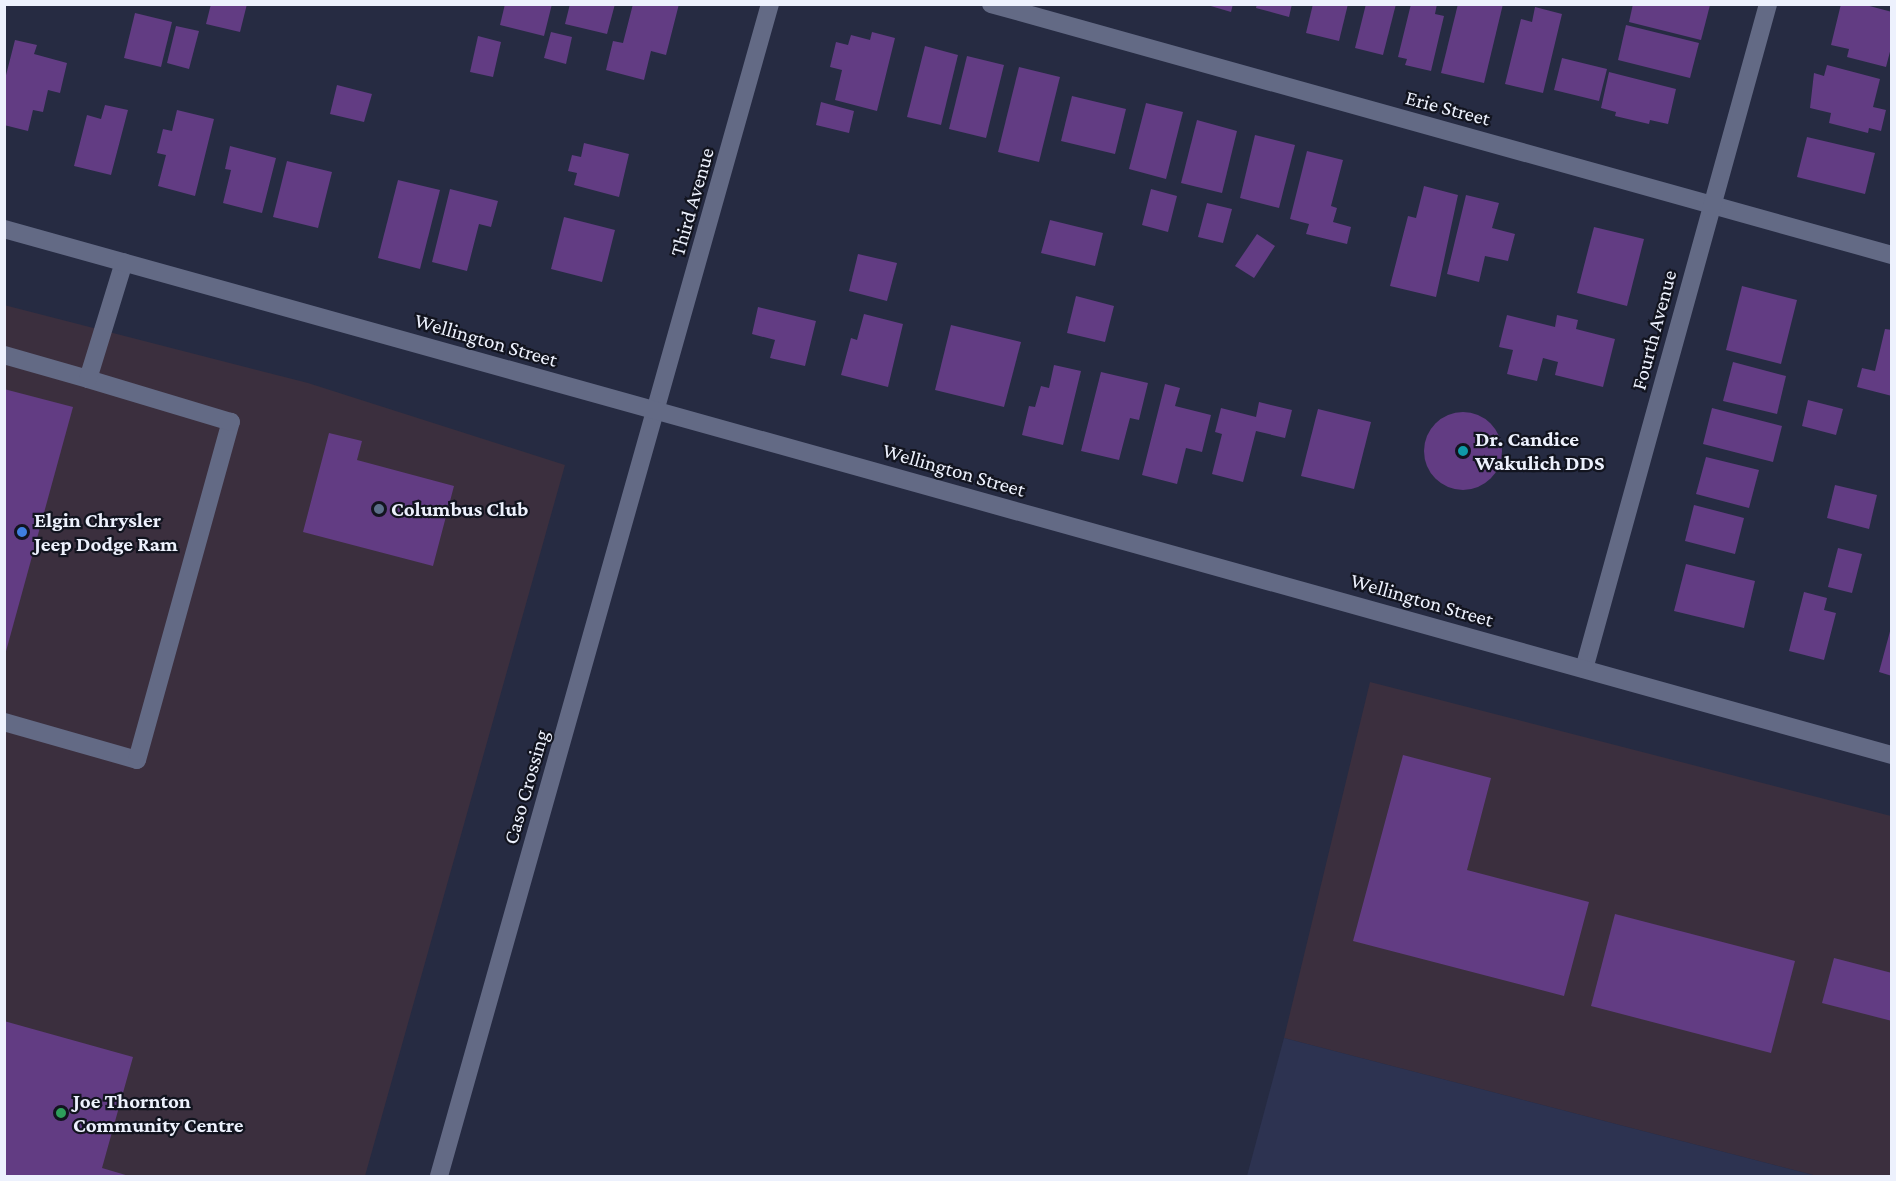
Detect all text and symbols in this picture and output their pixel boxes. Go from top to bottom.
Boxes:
street label: Erie Street [1403,85,1493,131]
street label: Third Avenue [664,145,720,259]
street label: Fourth Avenue [1626,267,1682,393]
street label: Wellington Street [412,308,560,372]
place label: Dr. Candice Wakulich DDS [1475,426,1605,476]
street label: Wellington Street [880,438,1028,502]
marker: Dr. Candice Wakulich DDS [1456,444,1470,458]
place label: Columbus Club [391,496,529,522]
marker: Columbus Club [372,502,386,516]
place label: Elgin Chrysler Jeep Dodge Ram [34,507,178,557]
marker: Elgin Chrysler Jeep Dodge Ram [15,525,29,539]
street label: Wellington Street [1348,568,1496,632]
street label: Caso Crossing [498,727,554,847]
place label: Joe Thornton Community Centre [73,1088,243,1138]
marker: Joe Thornton Community Centre [54,1106,68,1120]

